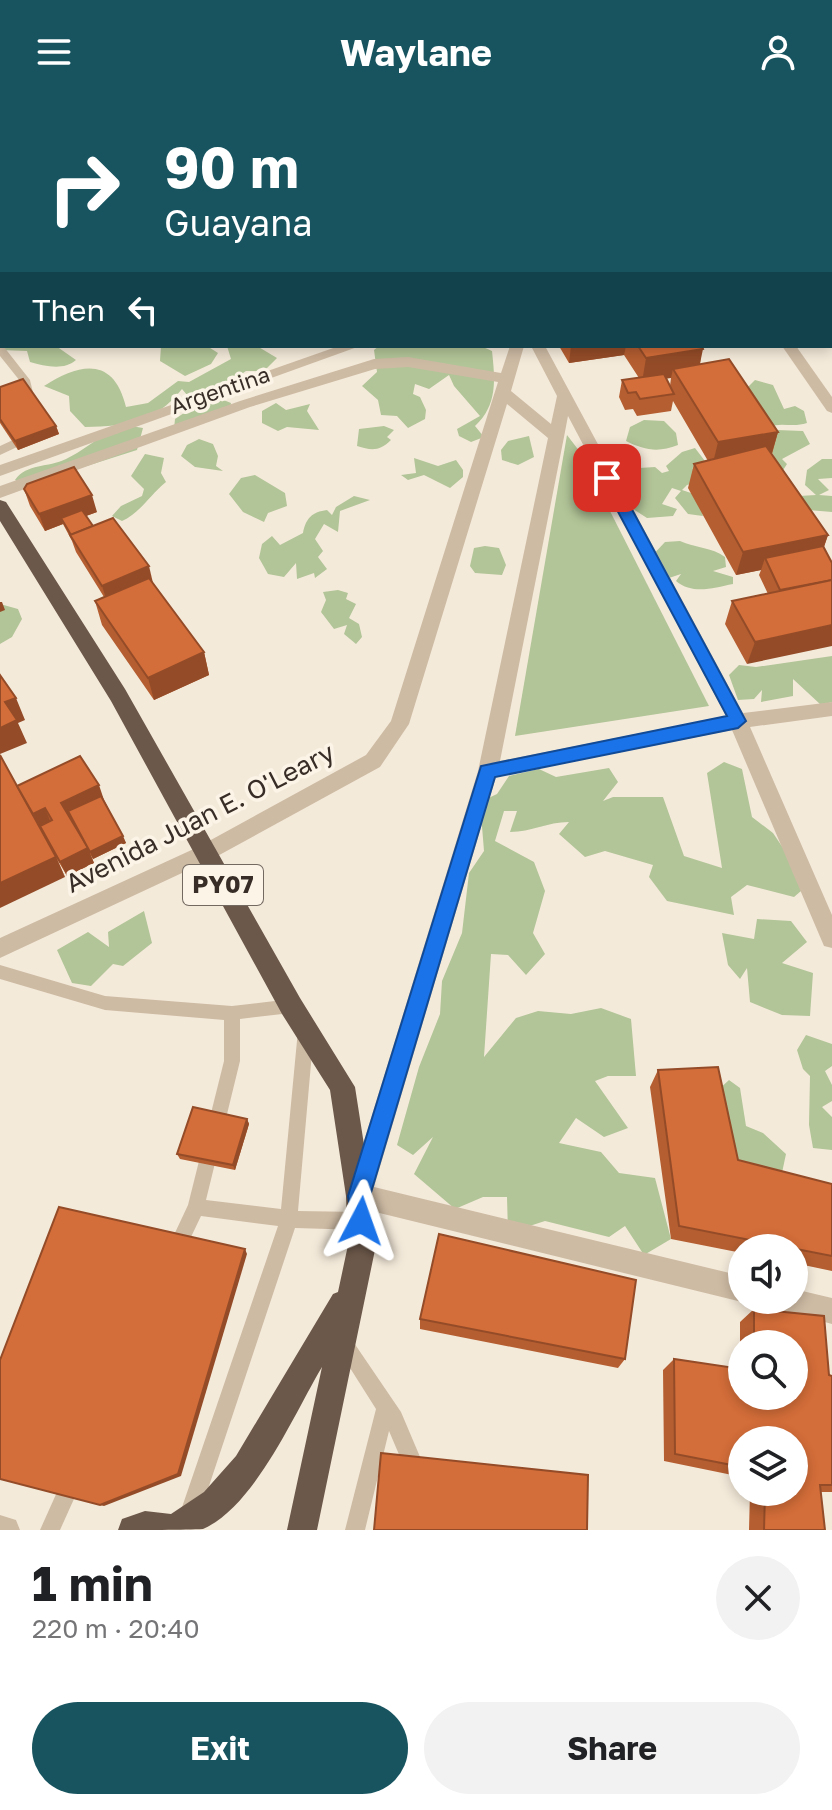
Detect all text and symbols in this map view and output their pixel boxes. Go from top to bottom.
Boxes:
icon: menu [32,30,76,74]
icon: person [756,30,800,74]
text: Waylane [340,31,492,74]
text: 90 m [164,133,299,200]
icon: right [32,136,136,240]
text: Guayana [164,201,313,244]
icon: left [121,288,165,332]
text: Then [32,292,105,328]
street label: Argentina [167,360,273,419]
pin [573,444,641,512]
icon: arrive [585,456,629,500]
street label: Avenida Juan E. O'Leary [60,736,340,899]
road number: PY07 [183,865,263,905]
position arrow [319,1179,403,1263]
map controls [728,1234,808,1506]
button: sound [728,1234,808,1314]
button: search [728,1330,808,1410]
button: layers [728,1426,808,1506]
text: 1 min [32,1554,153,1612]
button: close [716,1556,800,1640]
text: 220 m · 20:40 [32,1613,200,1644]
button: Exit [32,1702,408,1794]
button: Share [424,1702,800,1794]

